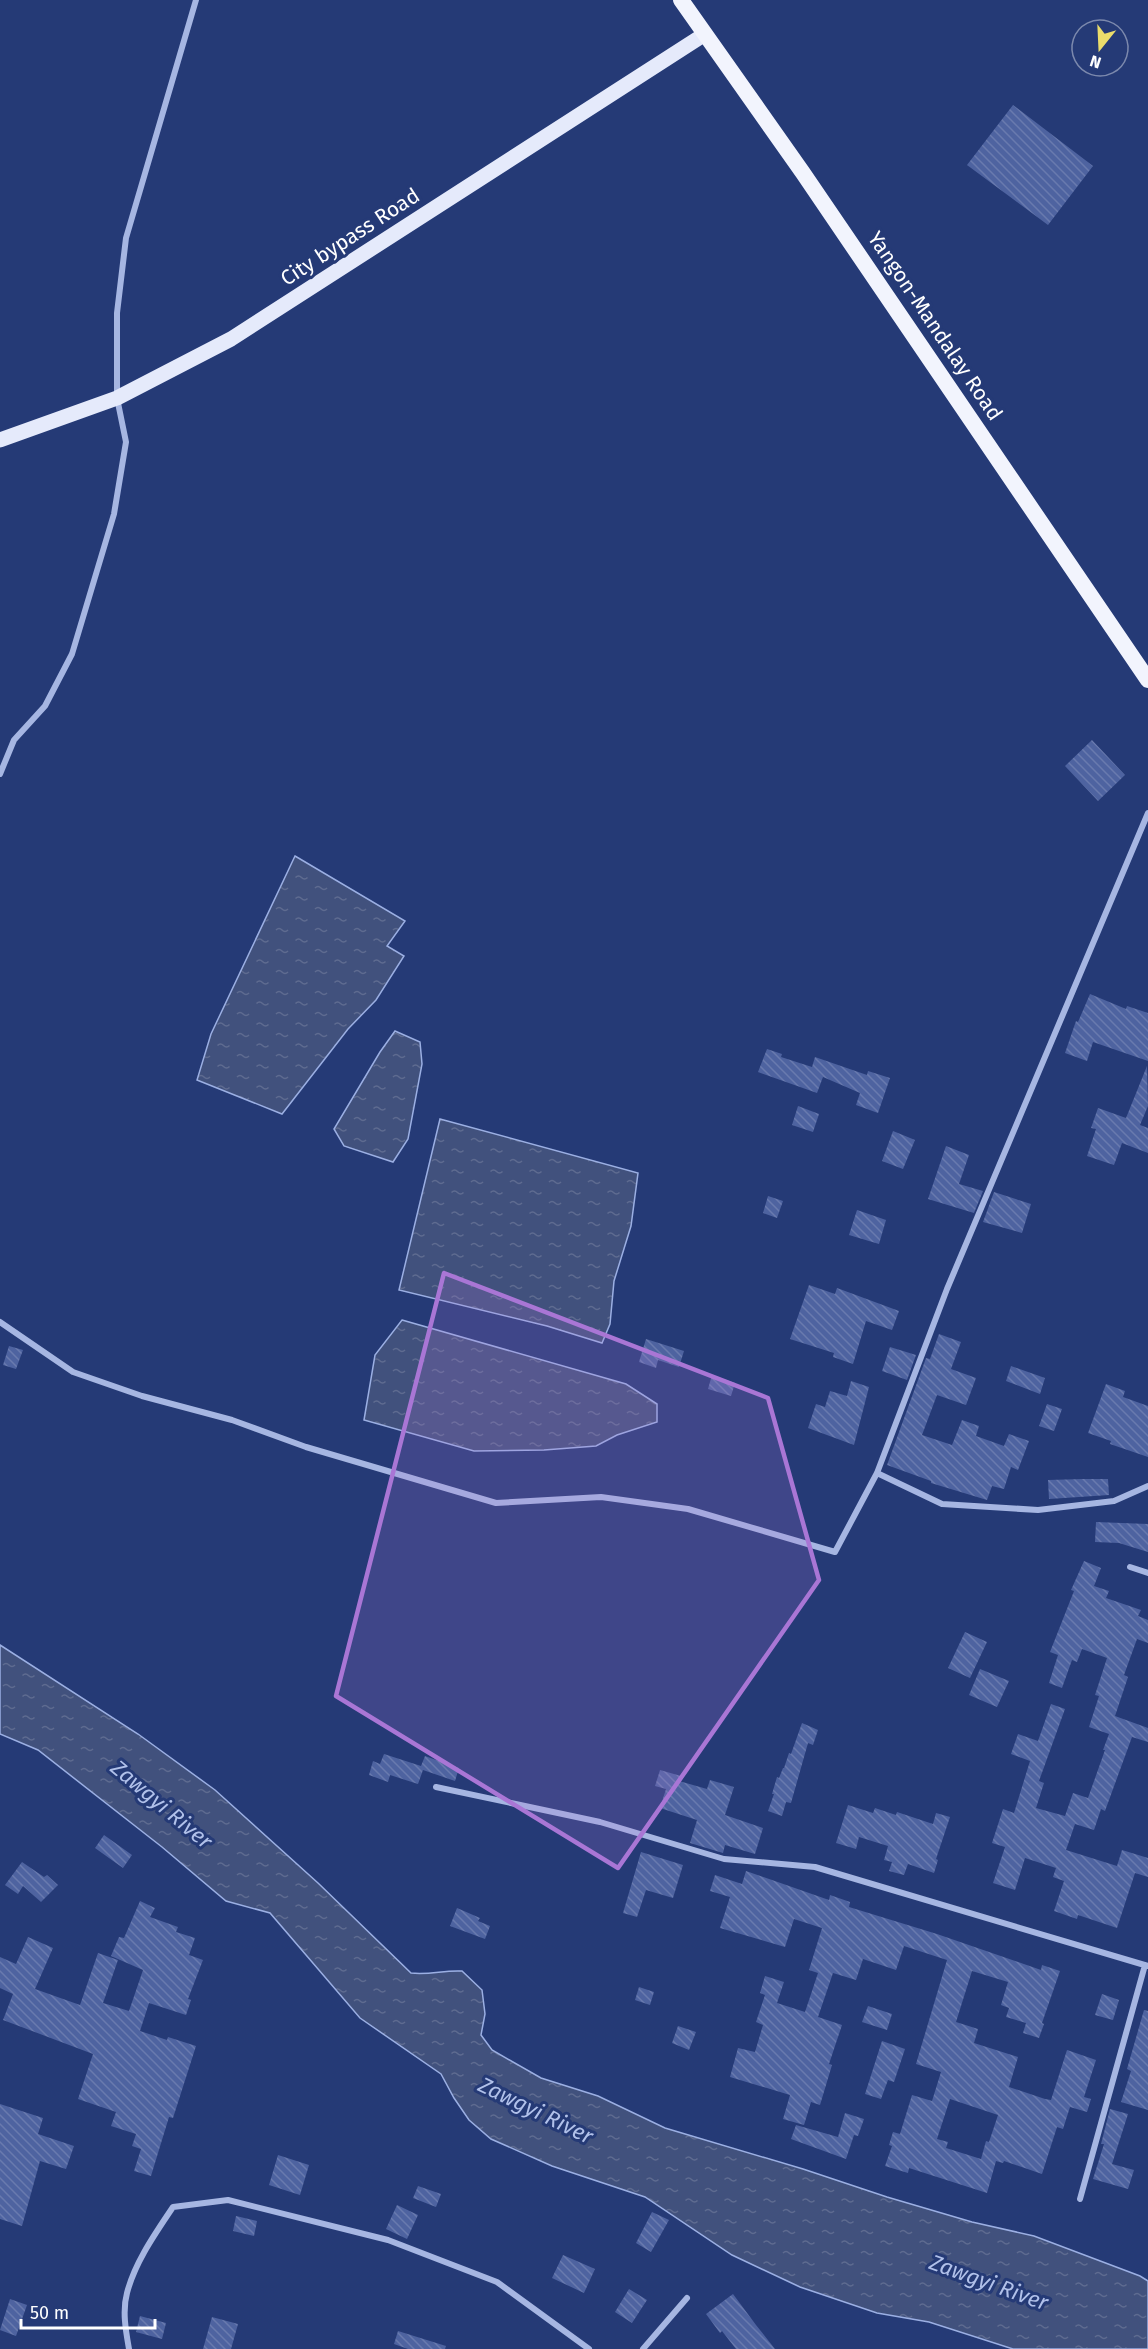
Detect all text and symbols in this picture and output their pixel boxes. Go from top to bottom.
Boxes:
north arrow [1070,18,1130,78]
text: N [1088,51,1103,72]
street label: City bypass Road [276,182,424,292]
street label: Yangon-Mandalay Road [862,226,1008,426]
water label: Zawgyi River [105,1754,218,1855]
water label: Zawgyi River [473,2071,598,2150]
water label: Zawgyi River [925,2248,1052,2317]
scale bar [21,2292,154,2330]
text: 50 m [30,2302,69,2324]

